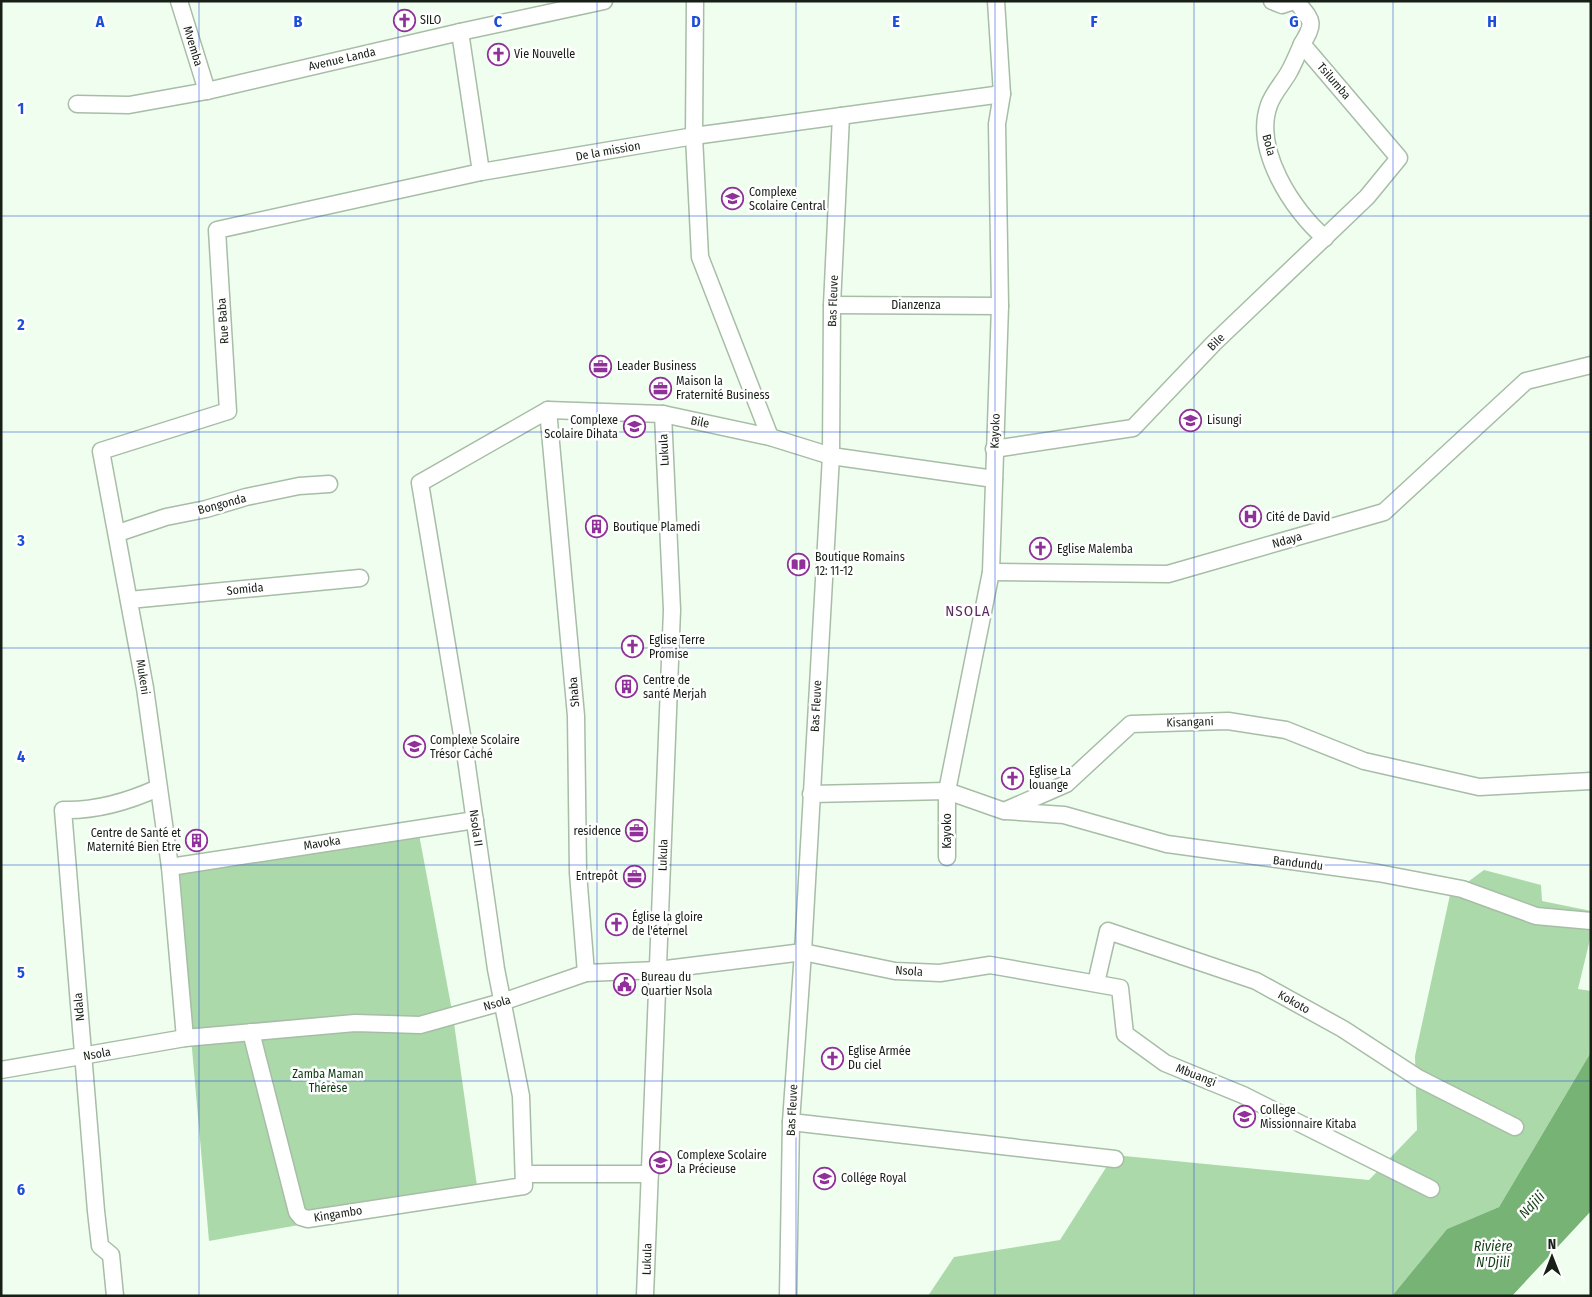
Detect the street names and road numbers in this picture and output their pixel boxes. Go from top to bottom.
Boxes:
street label: Mvemba [180,24,206,68]
street label: Avenue Landa [307,44,377,74]
street label: Tsilumba [1314,60,1354,102]
street label: Bola [1259,133,1279,157]
street label: De la mission [574,138,642,164]
street label: Bas Fleuve [825,275,841,327]
street label: Rue Baba [214,297,232,345]
street label: Dianzenza [891,298,941,312]
street label: Bile [1204,330,1228,354]
street label: Bile [689,413,711,431]
street label: Kayoko [987,413,1003,449]
street label: Lukula [656,433,672,466]
street label: Bongonda [196,491,248,517]
street label: Ndaya [1270,529,1304,551]
street label: Somida [226,580,264,598]
street label: Mukeni [133,658,153,696]
street label: Shaba [566,676,582,708]
street label: Bas Fleuve [808,680,824,732]
street label: Kisangani [1166,714,1214,730]
street label: Nsola II [467,809,485,847]
street label: Kayoko [940,813,954,849]
street label: Mavoka [303,833,342,853]
street label: Lukula [655,839,671,871]
street label: Bandundu [1272,853,1324,873]
street label: Nsola [895,963,923,979]
street label: Kokoto [1276,988,1312,1016]
street label: Ndala [71,992,87,1022]
street label: Nsola [482,992,512,1014]
street label: Nsola [82,1045,112,1063]
street label: Mbuangi [1174,1061,1218,1089]
street label: Bas Fleuve [784,1084,800,1136]
street label: Kingambo [313,1203,363,1225]
street label: Lukula [639,1243,655,1275]

